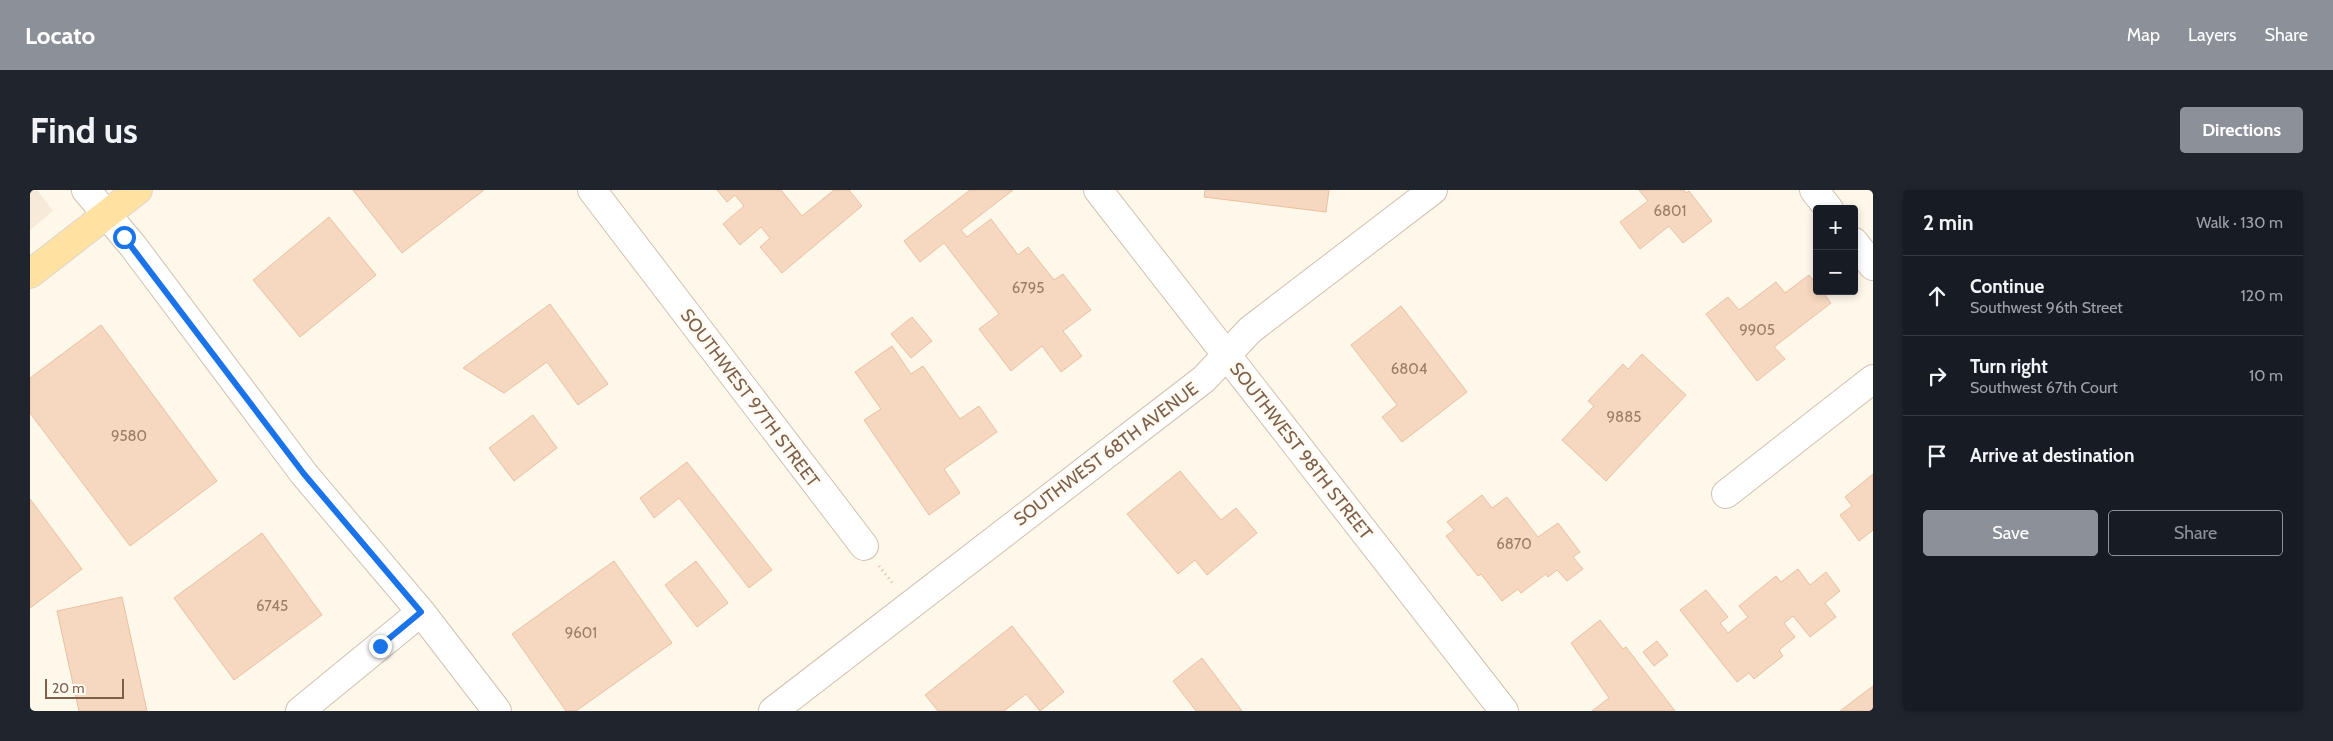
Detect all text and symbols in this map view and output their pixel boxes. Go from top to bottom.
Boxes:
text: Locato [25,21,95,50]
text: Map [2127,24,2160,46]
text: Layers [2188,24,2237,46]
text: Share [2265,24,2308,46]
button: Directions [2180,107,2303,153]
text: Find us [30,109,138,152]
house number: 6801 [1654,202,1686,220]
map controls [1813,205,1858,295]
button: + [1813,205,1858,250]
text: 2 min [1923,210,1974,235]
text: Walk · 130 m [2196,213,2283,232]
route start [113,226,136,249]
button: − [1813,250,1858,295]
text: Continue [1970,275,2044,298]
house number: 6795 [1012,279,1044,297]
icon: ahead [1923,282,1951,310]
text: 120 m [2241,286,2283,305]
text: Southwest 96th Street [1970,298,2123,317]
street label: SOUTHWEST 97TH STREET [676,305,824,492]
house number: 9905 [1739,321,1775,339]
text: Turn right [1970,355,2048,378]
street label: SOUTHWEST 98TH STREET [1225,358,1377,544]
house number: 6804 [1391,360,1428,378]
icon: right [1923,362,1951,390]
text: 10 m [2249,366,2283,385]
street label: SOUTHWEST 68TH AVENUE [1010,377,1203,531]
text: Southwest 67th Court [1970,378,2118,397]
house number: 9885 [1607,408,1641,426]
house number: 9580 [111,427,147,445]
icon: arrive [1923,442,1951,470]
text: Arrive at destination [1970,444,2134,467]
button: Save [1923,510,2098,556]
button: Share [2108,510,2283,556]
house number: 6870 [1496,535,1532,553]
house number: 6745 [256,597,288,615]
house number: 9601 [565,624,597,642]
route end [369,635,392,658]
scale bar [45,676,124,699]
text: 20 m [52,679,85,697]

